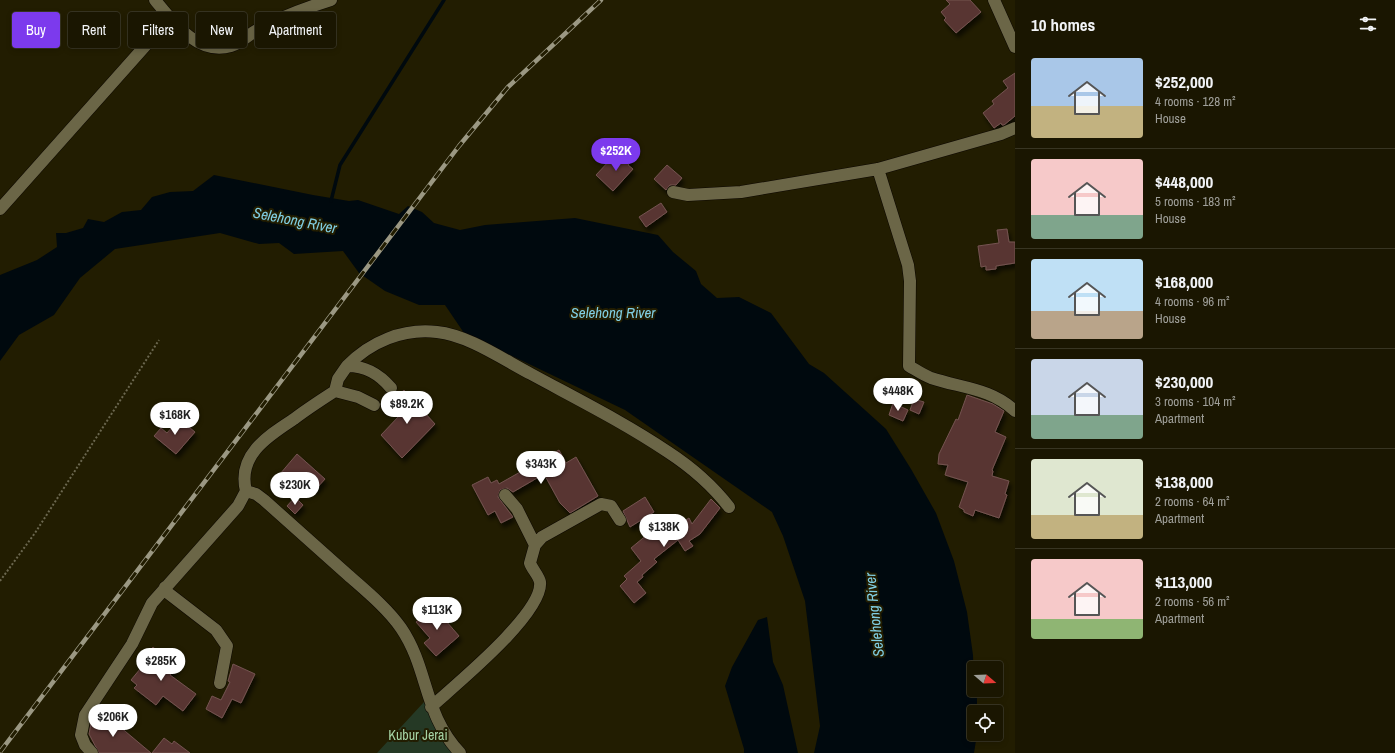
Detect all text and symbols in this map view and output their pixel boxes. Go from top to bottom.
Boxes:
chip: Buy [12,12,60,48]
chip: Rent [68,12,120,48]
chip: Filters [128,12,188,48]
chip: New [196,12,247,48]
chip: Apartment [255,12,336,48]
text: 10 homes [1031,13,1095,36]
icon: filters [1357,13,1379,35]
text: $252,000 [1155,70,1213,93]
icon: home [1063,74,1111,122]
text: 4 rooms · 128 m² [1155,93,1236,110]
text: House [1155,110,1186,127]
pin: $252K [588,138,644,172]
text: $252K [600,142,632,159]
text: $448,000 [1155,170,1213,193]
icon: home [1063,175,1111,223]
text: 5 rooms · 183 m² [1155,193,1236,210]
water label: Selehong River [251,202,340,239]
text: House [1155,210,1186,227]
text: $168,000 [1155,270,1213,293]
icon: home [1063,275,1111,323]
text: 4 rooms · 96 m² [1155,293,1230,310]
water label: Selehong River [571,302,656,323]
text: House [1155,310,1186,327]
text: $230,000 [1155,370,1213,393]
icon: home [1063,375,1111,423]
pin: $448K [870,378,926,412]
text: $448K [882,382,914,399]
pin: $89.2K [374,391,440,425]
text: 3 rooms · 104 m² [1155,393,1236,410]
text: $89.2K [390,395,424,412]
pin: $168K [147,402,203,436]
text: $168K [159,406,191,423]
text: Apartment [1155,410,1204,427]
pin: $343K [513,451,569,485]
text: $343K [525,455,557,472]
text: $138,000 [1155,470,1213,493]
pin: $230K [267,472,323,506]
icon: home [1063,475,1111,523]
text: $230K [279,476,311,493]
text: 2 rooms · 64 m² [1155,493,1230,510]
text: Apartment [1155,510,1204,527]
pin: $138K [636,514,692,548]
text: $138K [648,518,680,535]
text: $113,000 [1155,570,1212,593]
water label: Selehong River [859,571,889,658]
icon: home [1063,575,1111,623]
text: 2 rooms · 56 m² [1155,593,1230,610]
pin: $113K [409,597,465,631]
text: $113K [422,601,452,618]
text: Apartment [1155,610,1204,627]
pin: $285K [133,648,189,682]
text: $285K [145,652,177,669]
north arrow [967,661,1003,697]
map controls [967,661,1003,741]
pin: $206K [85,704,141,738]
button: locate [967,705,1003,741]
text: $206K [97,708,129,725]
park label: Kubur Jerai [388,726,448,744]

